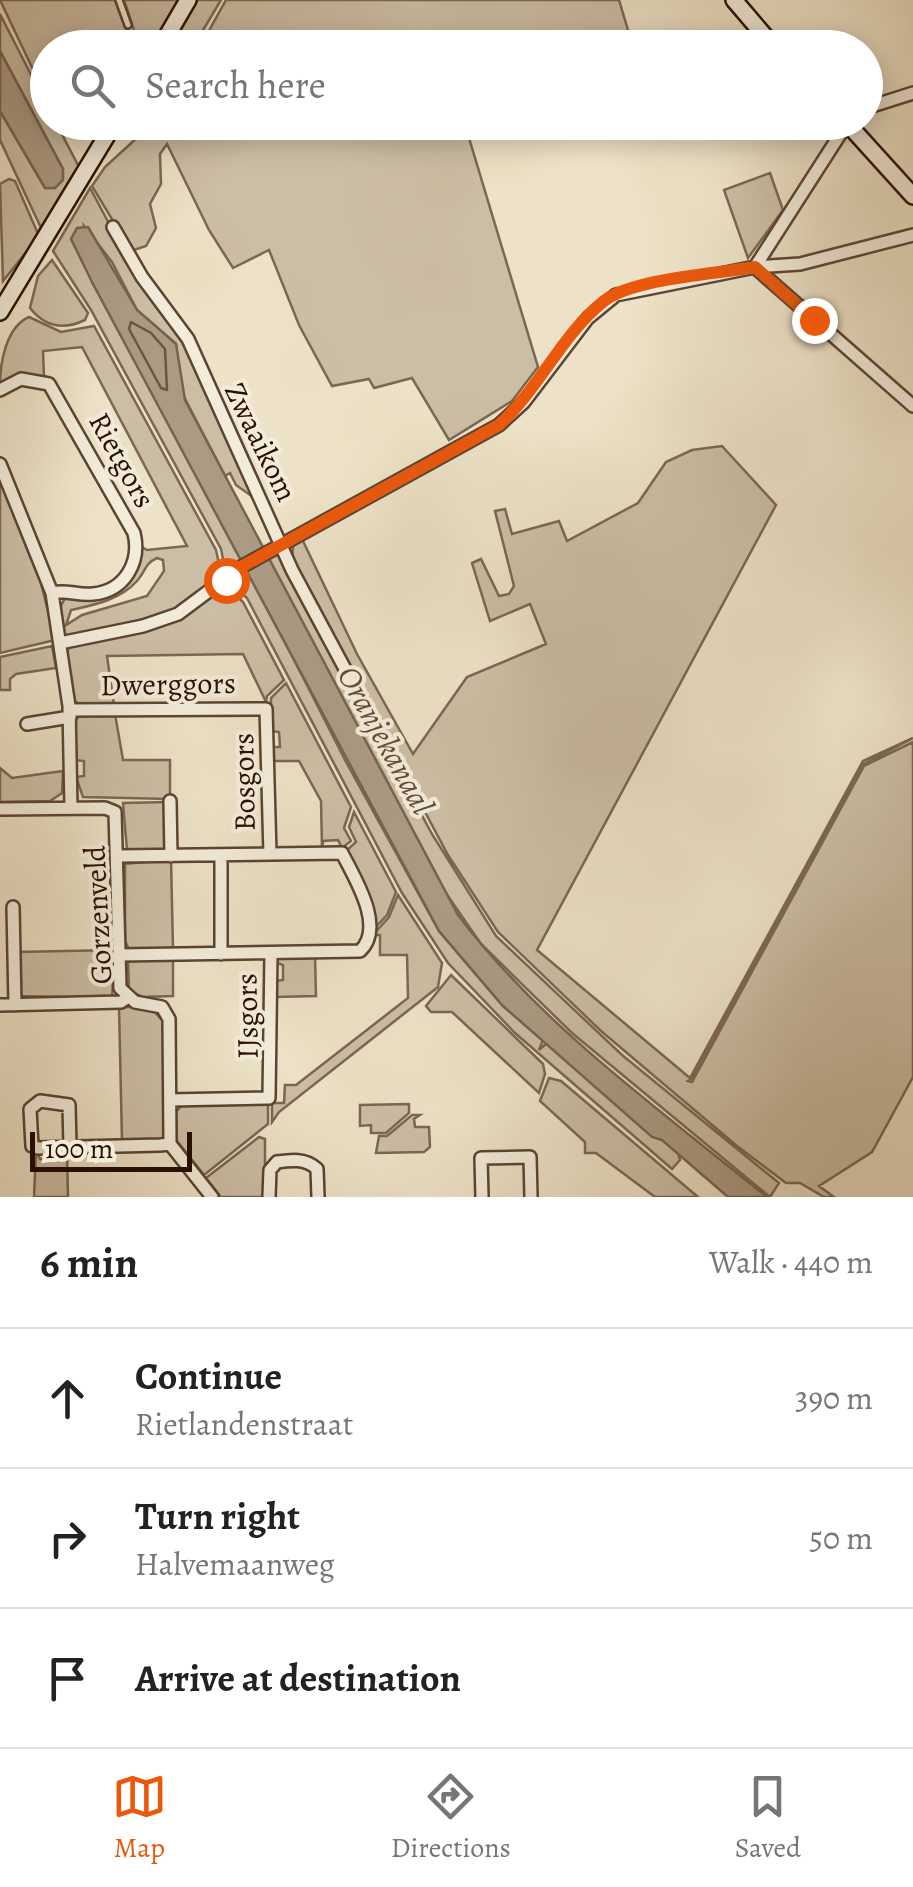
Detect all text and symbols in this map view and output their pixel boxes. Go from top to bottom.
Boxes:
search box [30,30,883,140]
icon: search [65,58,120,113]
text: Search here [145,59,326,111]
route end [792,298,838,344]
street label: Zwaaikom [215,376,307,508]
street label: Rietgors [79,405,165,515]
route start [204,558,250,604]
water label: Oranjekanaal [327,658,445,822]
street label: Dwerggors [100,663,236,705]
street label: Bosgors [223,733,265,831]
street label: Gorzenveld [74,844,122,985]
street label: IJsgors [226,973,268,1059]
scale bar [30,1127,192,1172]
text: 100 m [45,1130,113,1168]
text: 6 min [40,1234,138,1291]
text: Walk · 440 m [709,1240,873,1284]
text: Continue [135,1350,282,1402]
icon: ahead [40,1371,95,1426]
text: 390 m [795,1376,873,1420]
text: Rietlandenstraat [135,1402,353,1446]
text: Turn right [135,1490,300,1542]
icon: right [40,1511,95,1566]
text: 50 m [809,1516,873,1560]
text: Halvemaanweg [135,1542,335,1586]
icon: arrive [40,1651,95,1706]
text: Arrive at destination [135,1652,461,1704]
tab: Map [112,1769,167,1867]
tab: Directions [391,1769,511,1867]
tab: Saved [735,1769,801,1867]

